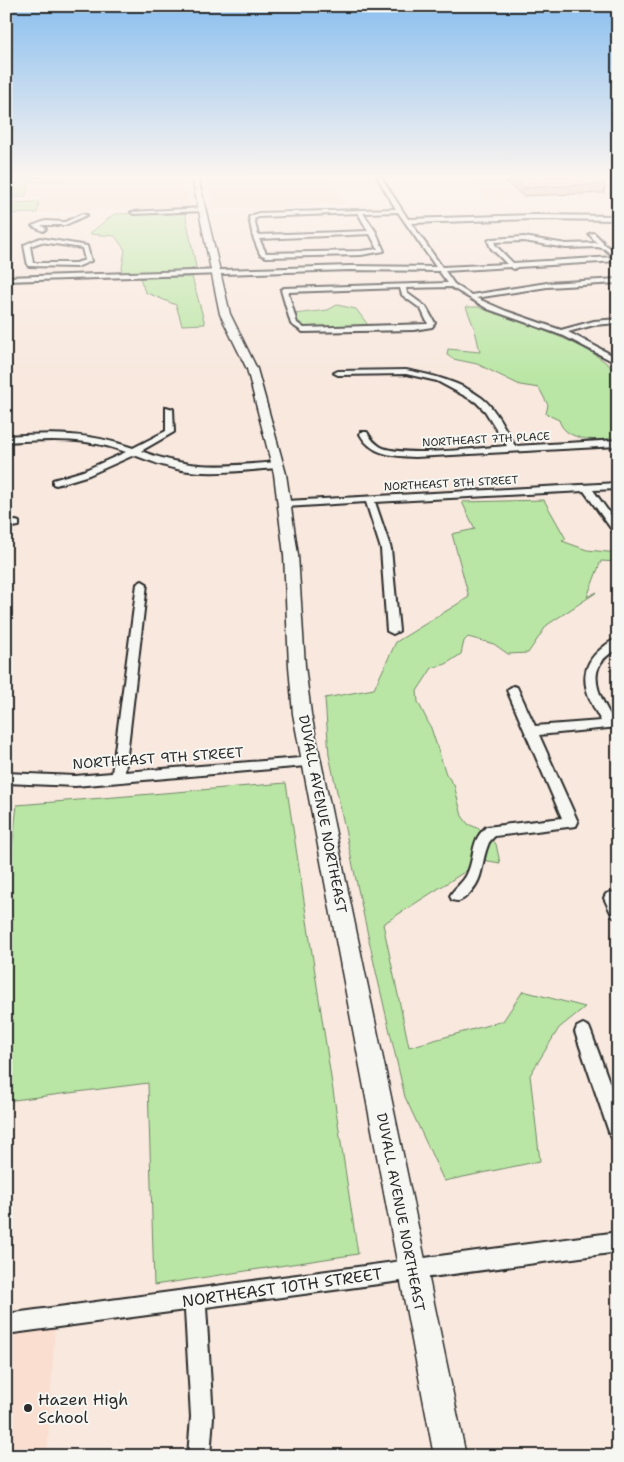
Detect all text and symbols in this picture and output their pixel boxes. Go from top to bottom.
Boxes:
street label: NORTHEAST 7TH PLACE [422,429,550,450]
street label: NORTHEAST 8TH STREET [383,472,519,495]
street label: DUVALL AVENUE NORTHEAST [295,713,351,915]
street label: NORTHEAST 9TH STREET [72,743,245,773]
street label: DUVALL AVENUE NORTHEAST [373,1111,429,1313]
street label: NORTHEAST 10TH STREET [180,1263,384,1312]
place label: Hazen High School [38,1389,128,1428]
marker: Hazen High School [22,1402,34,1414]

